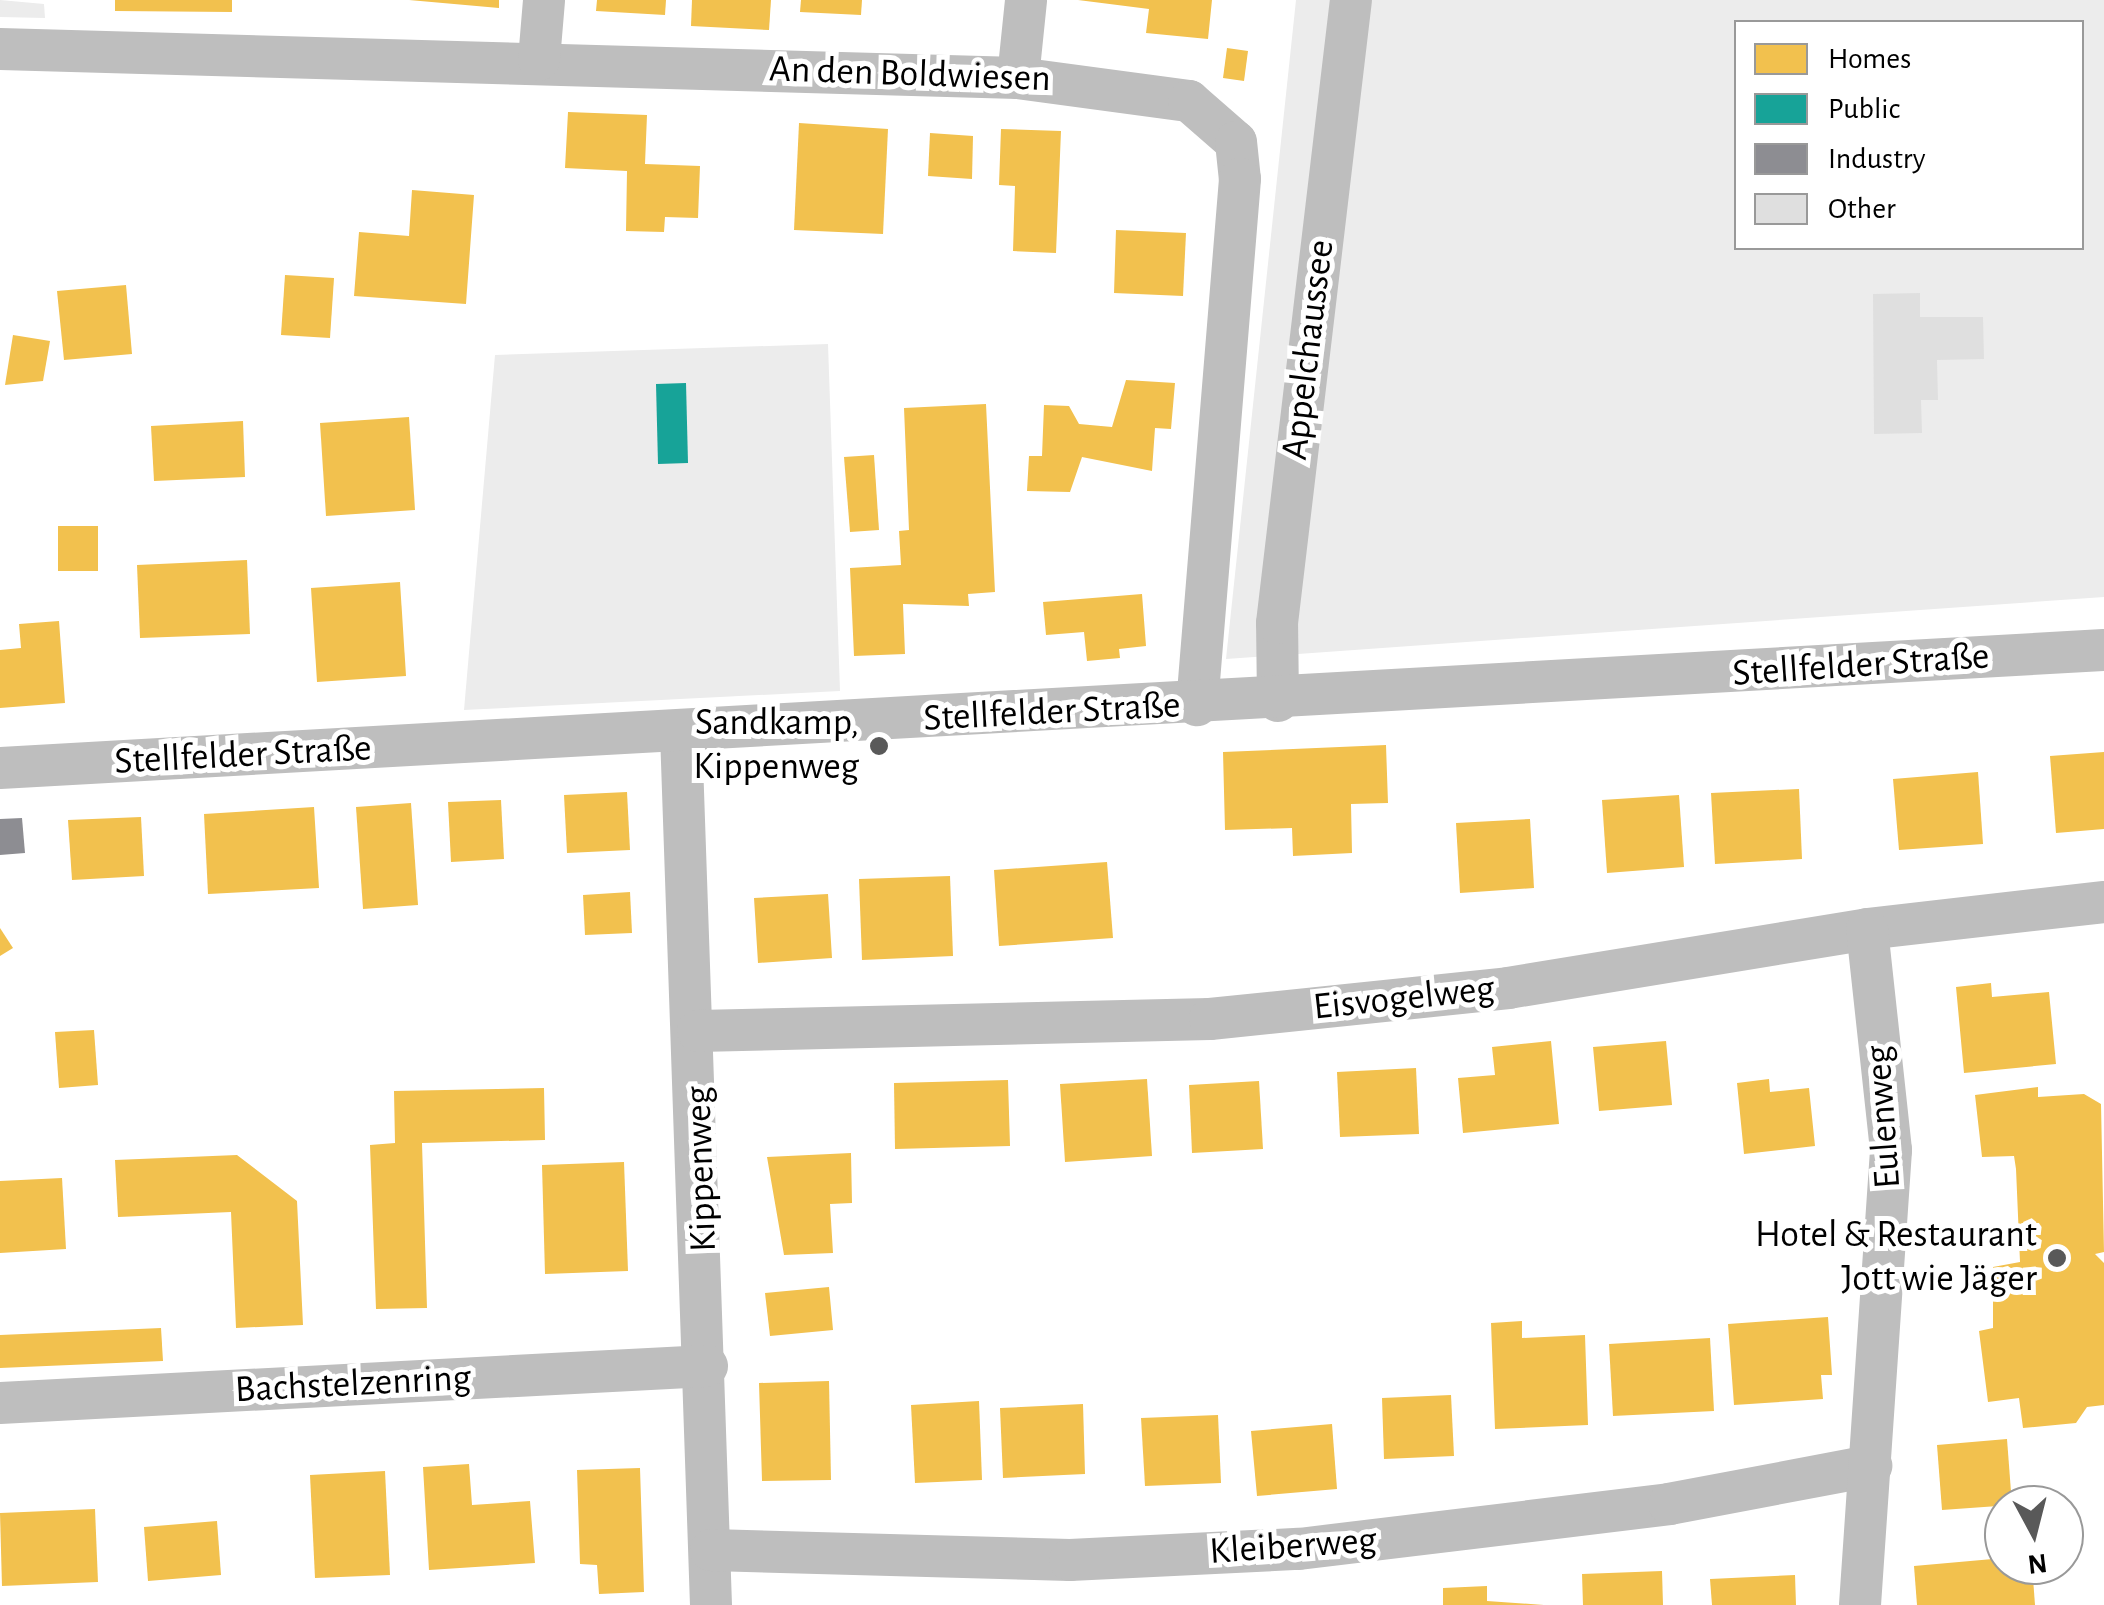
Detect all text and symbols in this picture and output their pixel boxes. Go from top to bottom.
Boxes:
legend [1734,20,2084,250]
text: Homes [1828,44,1911,74]
street label: An den Boldwiesen [768,47,1052,103]
text: Public [1828,94,1900,124]
text: Industry [1828,144,1926,174]
text: Other [1828,194,1896,224]
street label: Appelchaussee [1273,237,1345,463]
street label: Stellfelder Straße [1731,634,1991,698]
street label: Stellfelder Straße [922,683,1182,743]
place label: Sandkamp, Kippenweg [693,701,859,791]
street label: Stellfelder Straße [113,726,373,786]
marker: Sandkamp, Kippenweg [868,735,890,757]
street label: Eisvogelweg [1311,967,1497,1031]
street label: Eulenweg [1856,1044,1912,1190]
street label: Kippenweg [676,1085,728,1253]
place label: Hotel & Restaurant Jott wie Jäger [1755,1213,2037,1302]
marker: Hotel & Restaurant Jott wie Jäger [2046,1247,2068,1269]
street label: Bachstelzenring [234,1356,472,1414]
north arrow [1984,1485,2084,1585]
street label: Kleiberweg [1208,1518,1378,1576]
text: N [2026,1548,2049,1578]

